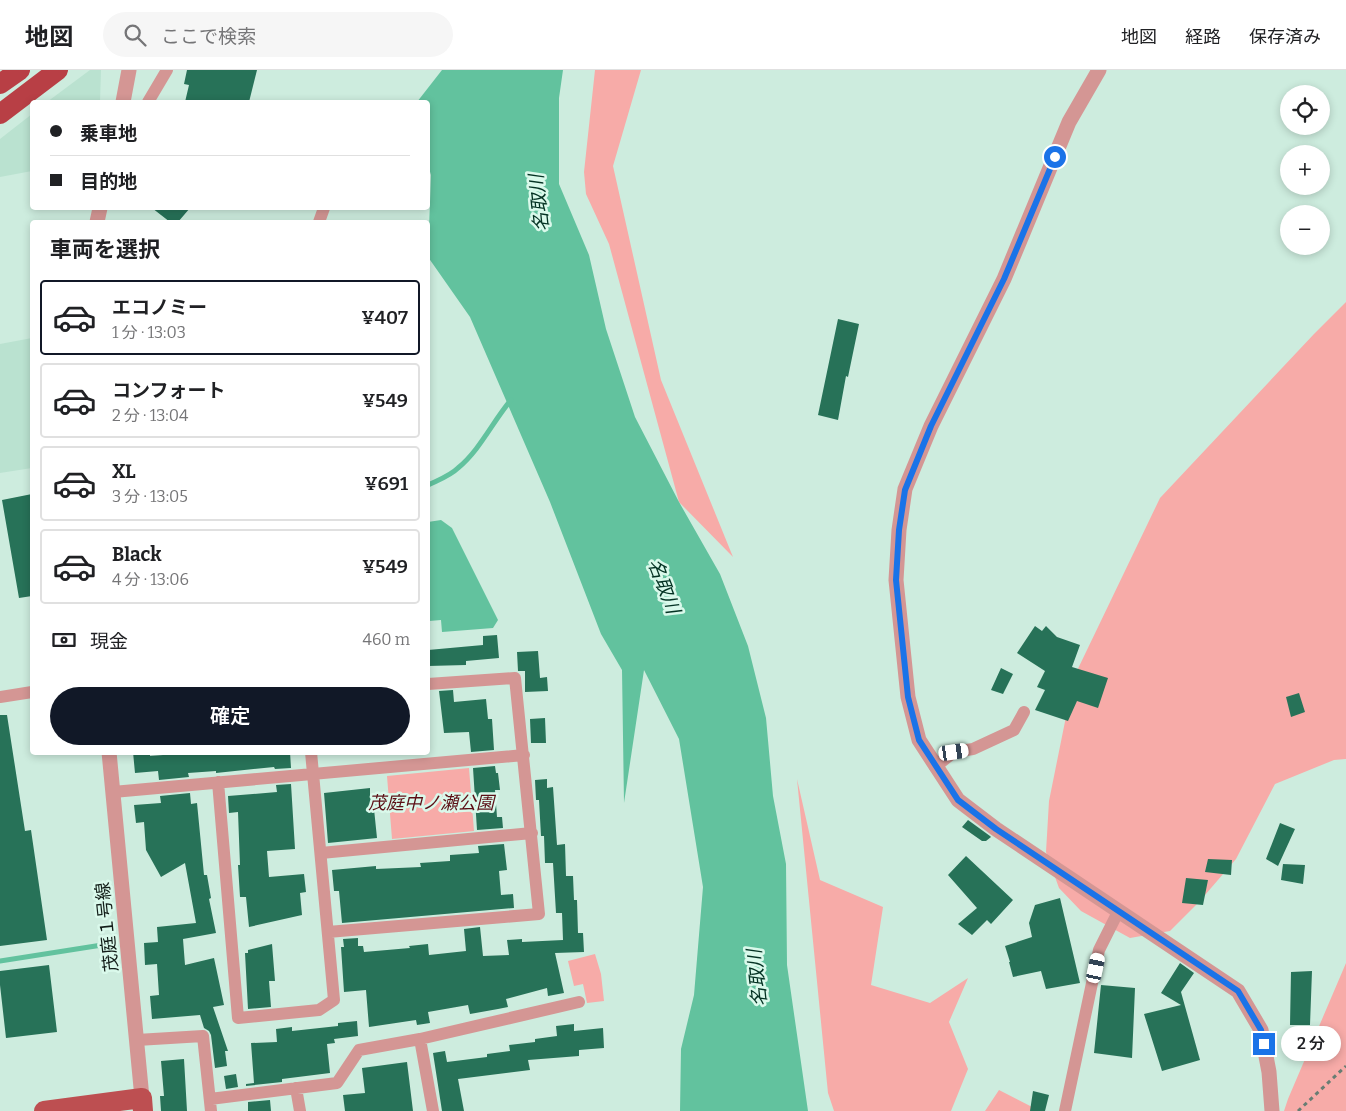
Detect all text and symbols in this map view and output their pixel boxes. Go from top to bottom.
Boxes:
search box [103,12,453,57]
icon: search [121,21,149,49]
text: 地図 [25,23,73,51]
text: ここで検索 [161,25,256,48]
text: 地図 [1121,26,1157,48]
text: 経路 [1185,26,1221,48]
text: 保存済み [1249,26,1321,48]
map controls [1280,85,1330,255]
button: locate [1280,85,1330,135]
text: 乗車地 [80,122,137,145]
button: + [1280,145,1330,195]
route start [1044,146,1066,168]
text: 目的地 [80,170,137,193]
water label: 名取川 [524,171,553,233]
button: − [1280,205,1330,255]
text: 車両を選択 [50,236,160,263]
icon: car [52,295,97,340]
text: エコノミー [112,296,207,319]
text: ¥407 [361,306,408,329]
text: 1 分 · 13:03 [112,323,186,342]
icon: car [52,378,97,423]
text: コンフォート [112,379,225,402]
text: ¥549 [362,389,408,412]
text: 2 分 · 13:04 [112,406,188,425]
text: XL [112,460,136,483]
icon: car [52,461,97,506]
text: ¥691 [364,472,408,495]
text: 3 分 · 13:05 [112,487,188,506]
text: Black [112,543,162,566]
icon: car [52,544,97,589]
text: ¥549 [362,555,408,578]
water label: 名取川 [643,555,686,619]
text: 4 分 · 13:06 [112,570,189,589]
icon: cash [50,626,78,654]
text: 現金 [90,630,128,653]
text: 460 m [363,630,410,649]
button: 確定 [50,687,410,745]
car [938,742,969,762]
park label: 茂庭中ノ瀬公園 [368,792,497,814]
street label: 茂庭１号線 [91,881,123,973]
water label: 名取川 [742,946,771,1008]
car [1085,952,1106,984]
callout: 2 分 [1282,1026,1342,1062]
route end [1253,1033,1275,1055]
text: 2 分 [1297,1034,1325,1053]

